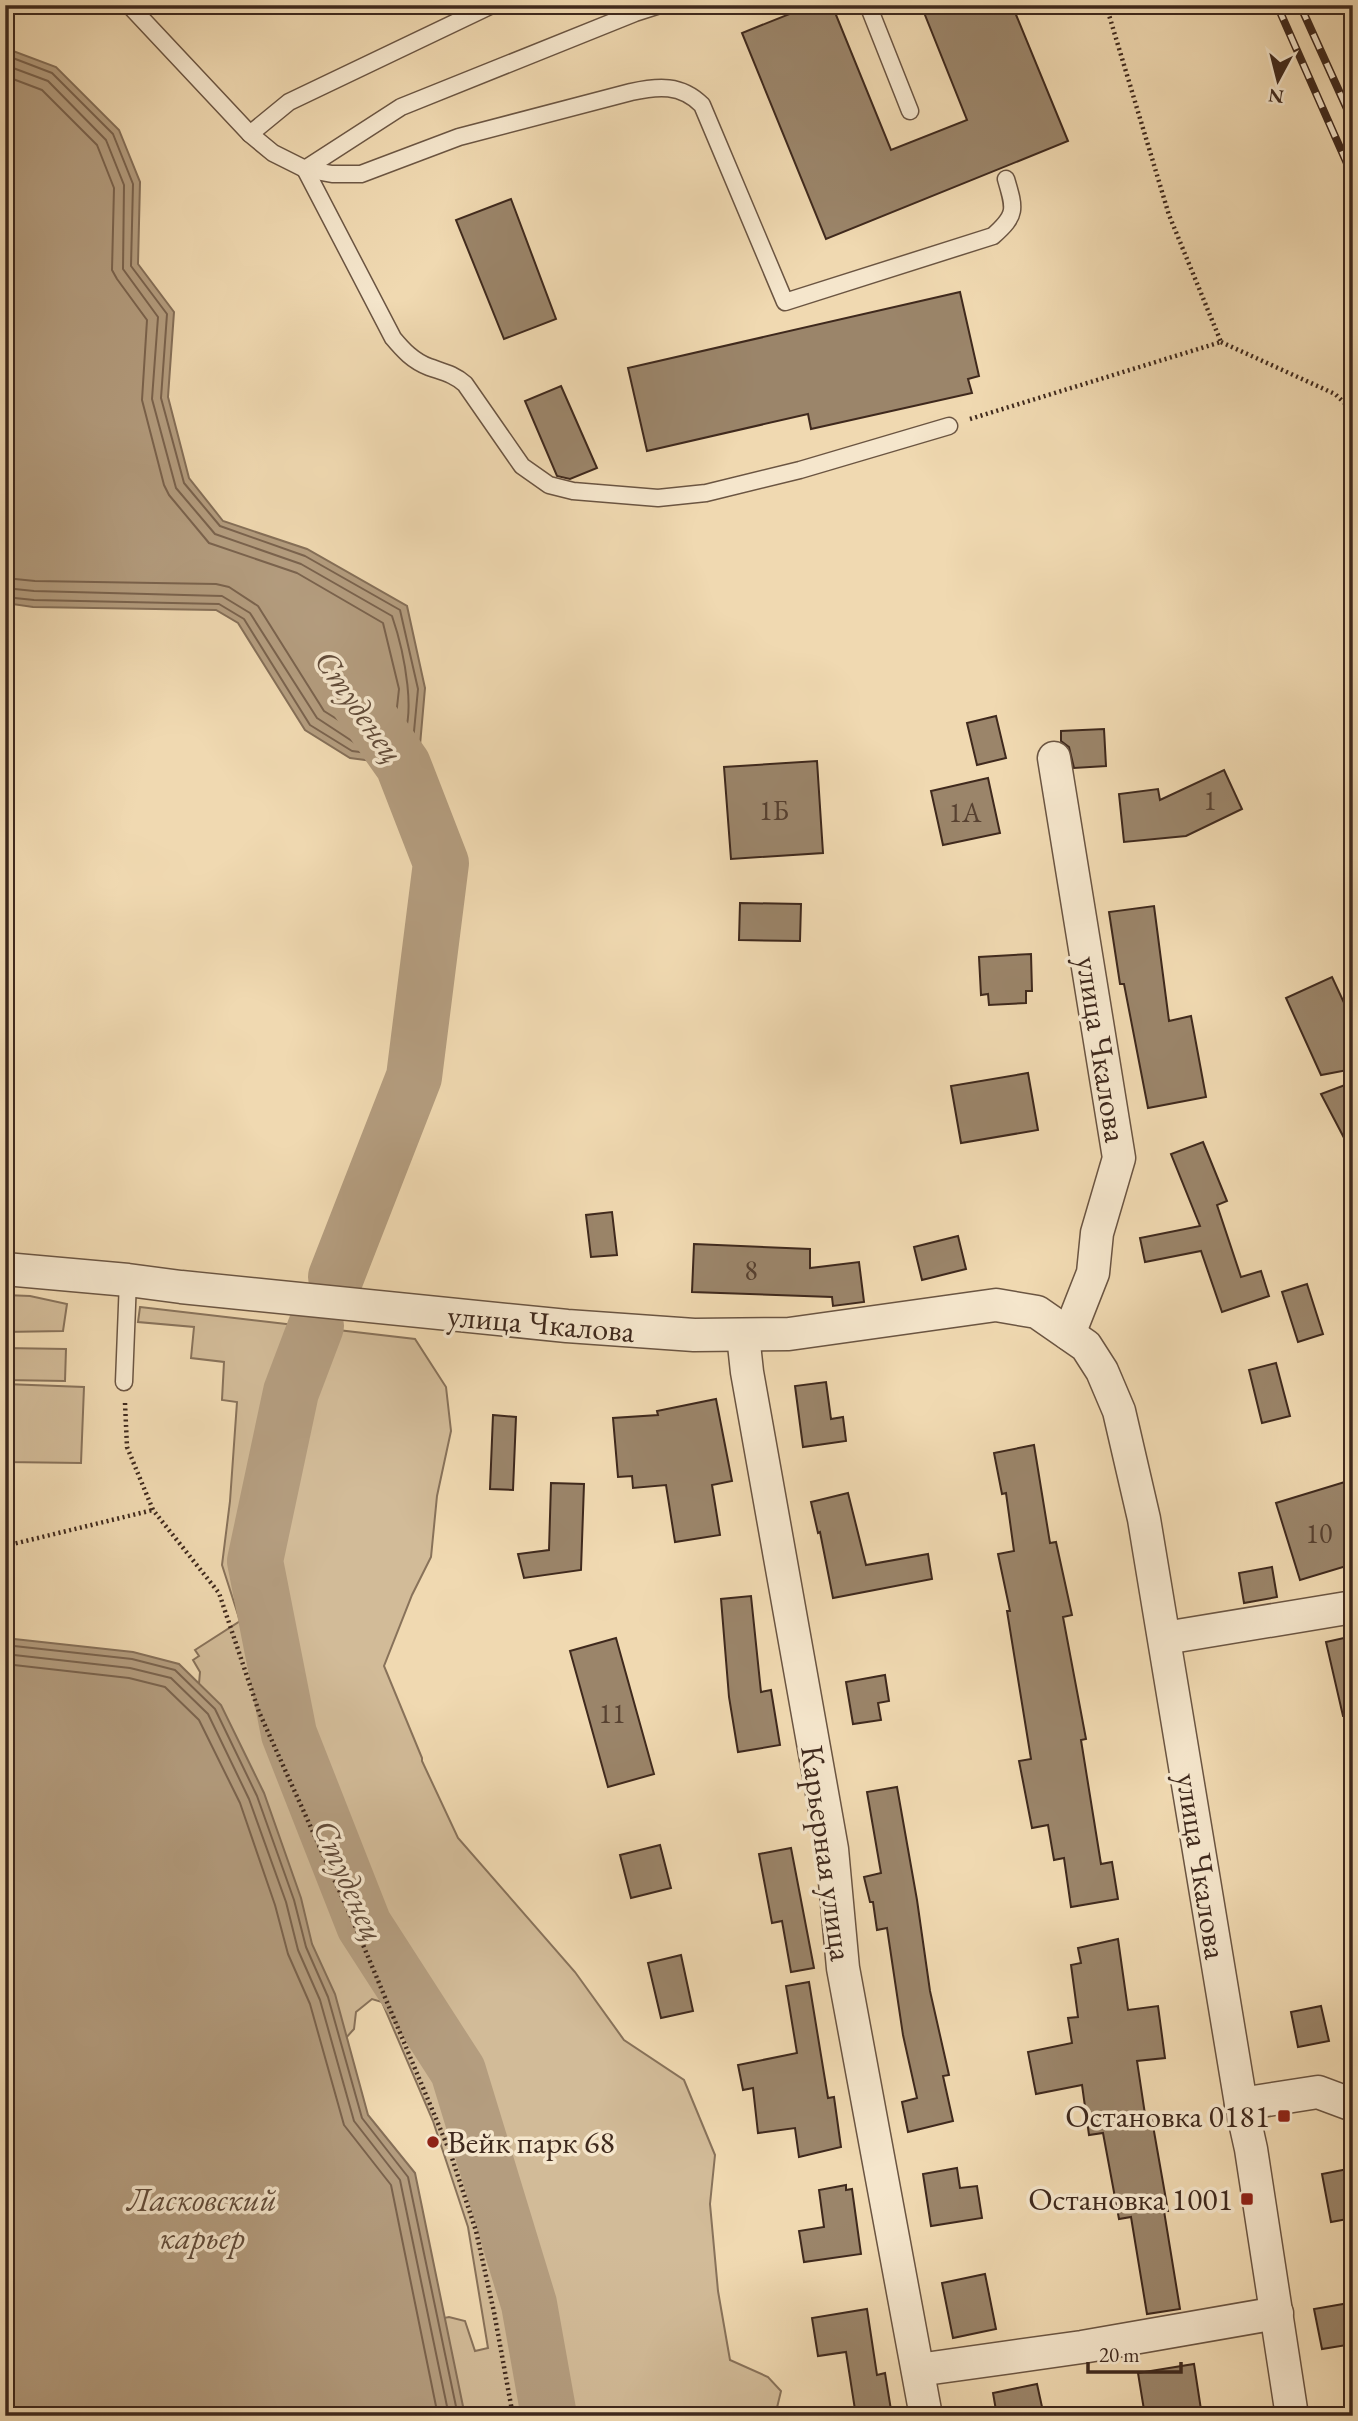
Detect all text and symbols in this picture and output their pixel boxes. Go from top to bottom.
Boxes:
north arrow [1242,46,1312,116]
text: N [1266,83,1285,110]
water label: Студенец [305,641,414,771]
house number: 1 [1203,782,1217,818]
house number: 1Б [759,792,789,828]
house number: 1А [949,794,982,830]
street label: улица Чкалова [1067,953,1137,1145]
house number: 8 [744,1252,758,1288]
street label: улица Чкалова [446,1294,637,1352]
house number: 10 [1306,1515,1332,1551]
house number: 11 [599,1695,625,1731]
street label: Карьерная улица [791,1742,863,1964]
street label: улица Чкалова [1167,1770,1237,1962]
water label: Студенец [304,1813,395,1948]
place label: Остановка 0181 [1065,2095,1270,2137]
marker: Остановка 0181 [1276,2108,1292,2124]
place label: Вейк парк 68 [447,2121,615,2163]
marker: Вейк парк 68 [425,2134,441,2150]
water label: Ласковский карьер [125,2178,277,2259]
place label: Остановка 1001 [1028,2178,1233,2220]
marker: Остановка 1001 [1239,2191,1255,2207]
scale bar [1088,2330,1181,2374]
text: 20 m [1099,2341,1140,2368]

